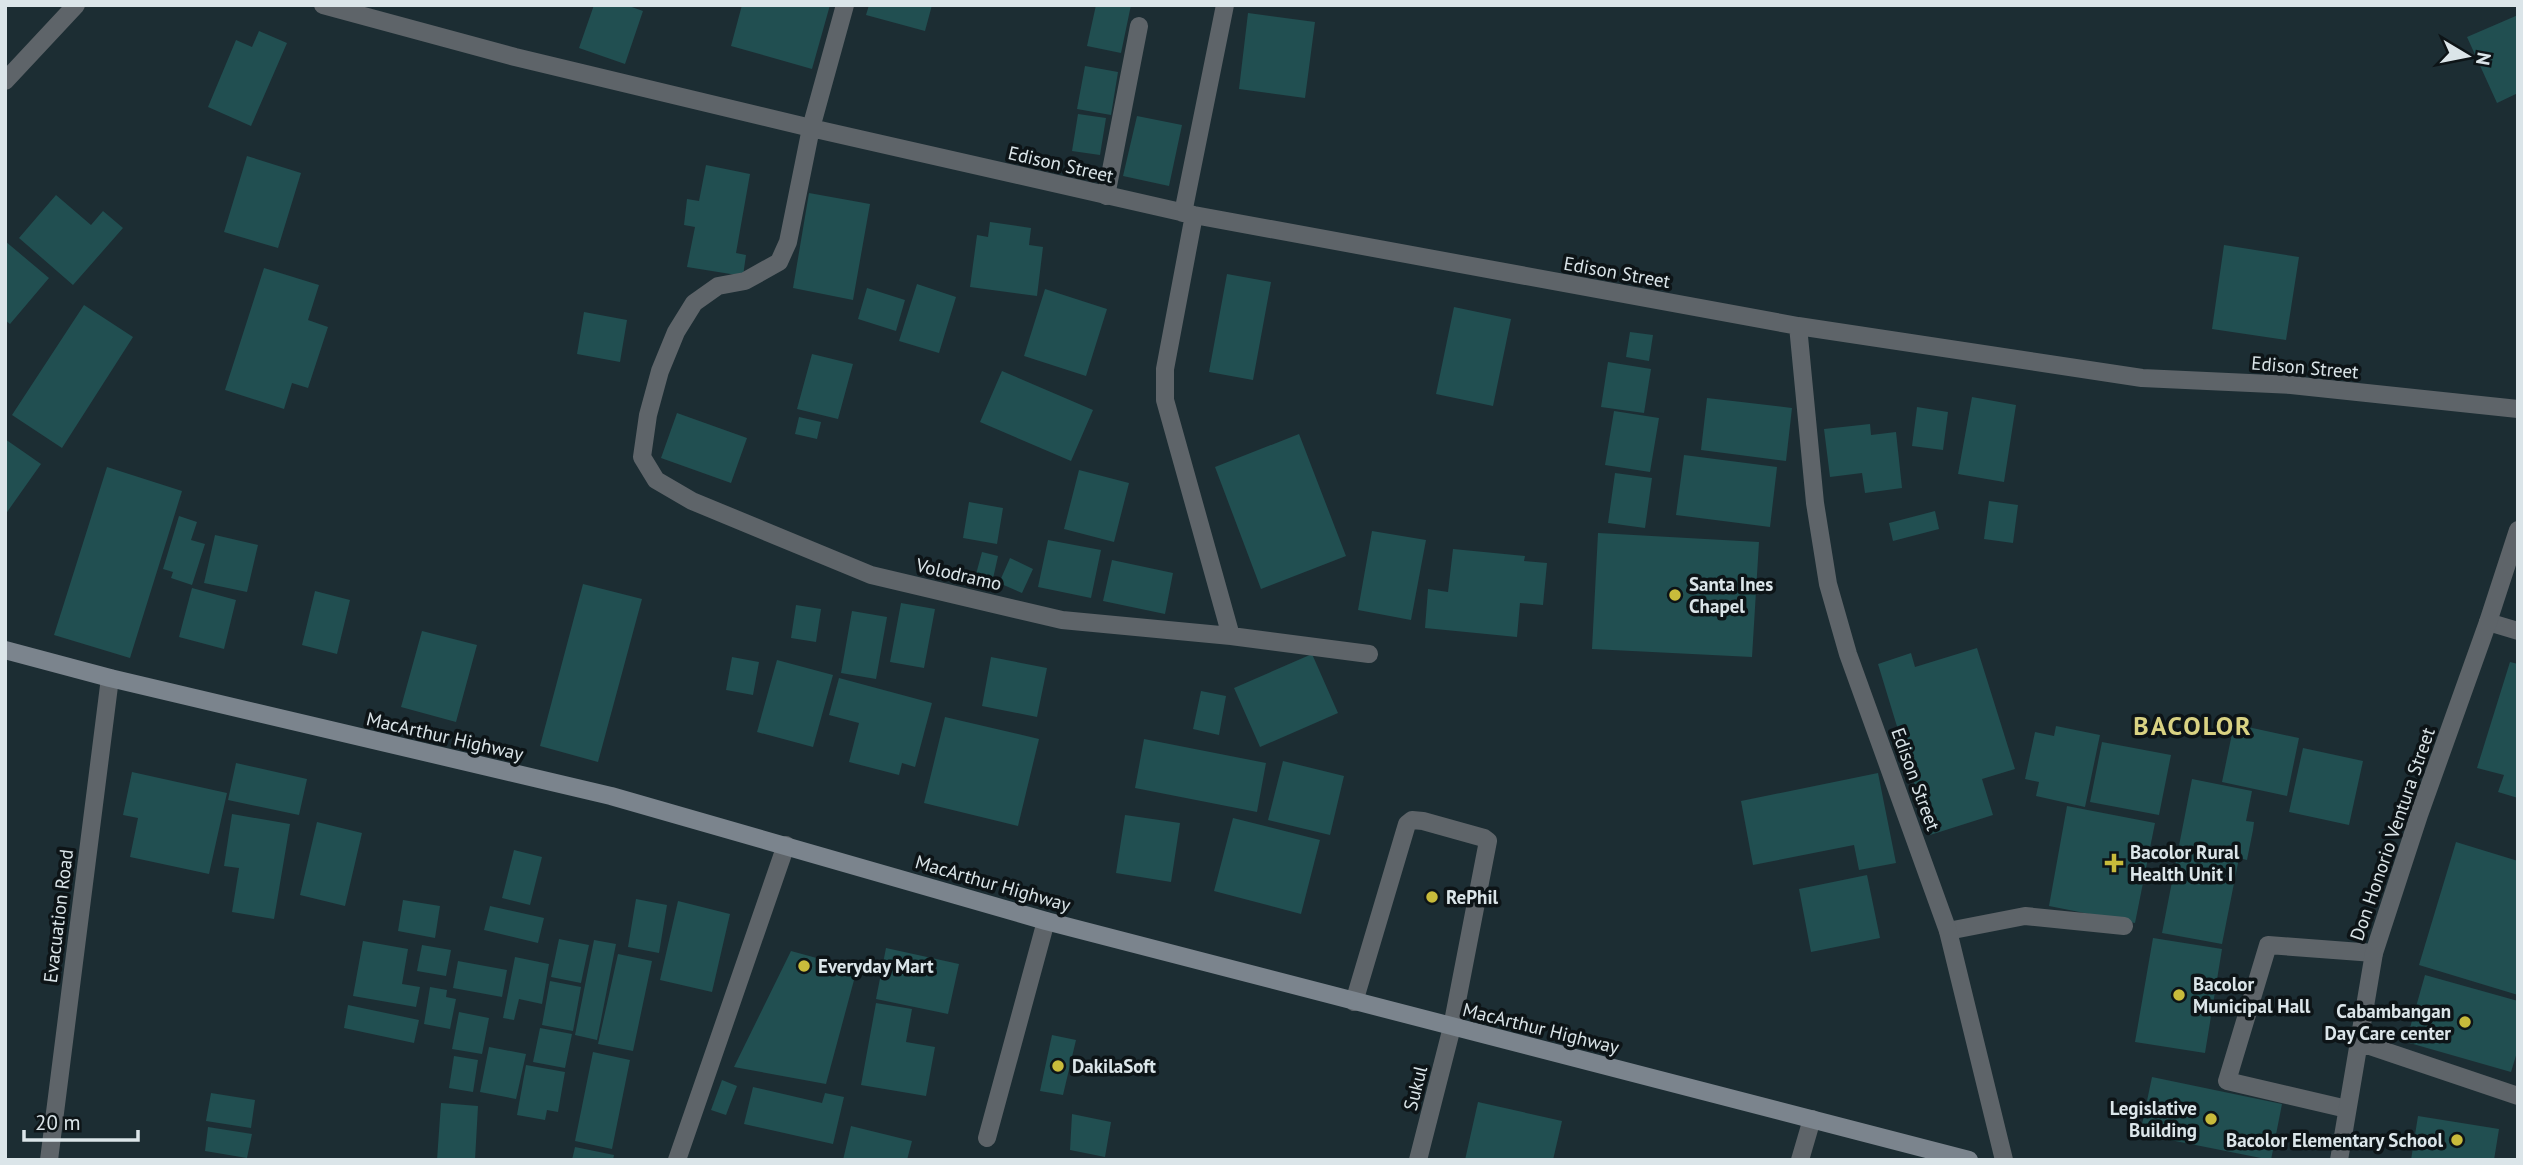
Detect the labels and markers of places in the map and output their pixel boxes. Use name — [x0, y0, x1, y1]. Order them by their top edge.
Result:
place label: Santa Ines Chapel — [1689, 572, 1773, 618]
marker: Santa Ines Chapel — [1667, 587, 1683, 603]
place label: Bacolor Rural Health Unit I — [2130, 840, 2240, 886]
marker: Bacolor Rural Health Unit I — [2104, 853, 2124, 873]
place label: RePhil — [1446, 885, 1499, 909]
marker: RePhil — [1424, 889, 1440, 905]
place label: Everyday Mart — [818, 954, 934, 978]
marker: Everyday Mart — [796, 958, 812, 974]
place label: Bacolor Municipal Hall — [2193, 972, 2311, 1018]
marker: Bacolor Municipal Hall — [2171, 987, 2187, 1003]
place label: Cabambangan Day Care center — [2325, 999, 2451, 1045]
marker: Cabambangan Day Care center — [2457, 1014, 2473, 1030]
place label: DakilaSoft — [1072, 1054, 1156, 1078]
marker: DakilaSoft — [1050, 1058, 1066, 1074]
place label: Legislative Building — [2110, 1096, 2197, 1142]
marker: Legislative Building — [2203, 1111, 2219, 1127]
place label: Bacolor Elementary School — [2226, 1128, 2443, 1152]
marker: Bacolor Elementary School — [2449, 1132, 2465, 1148]

